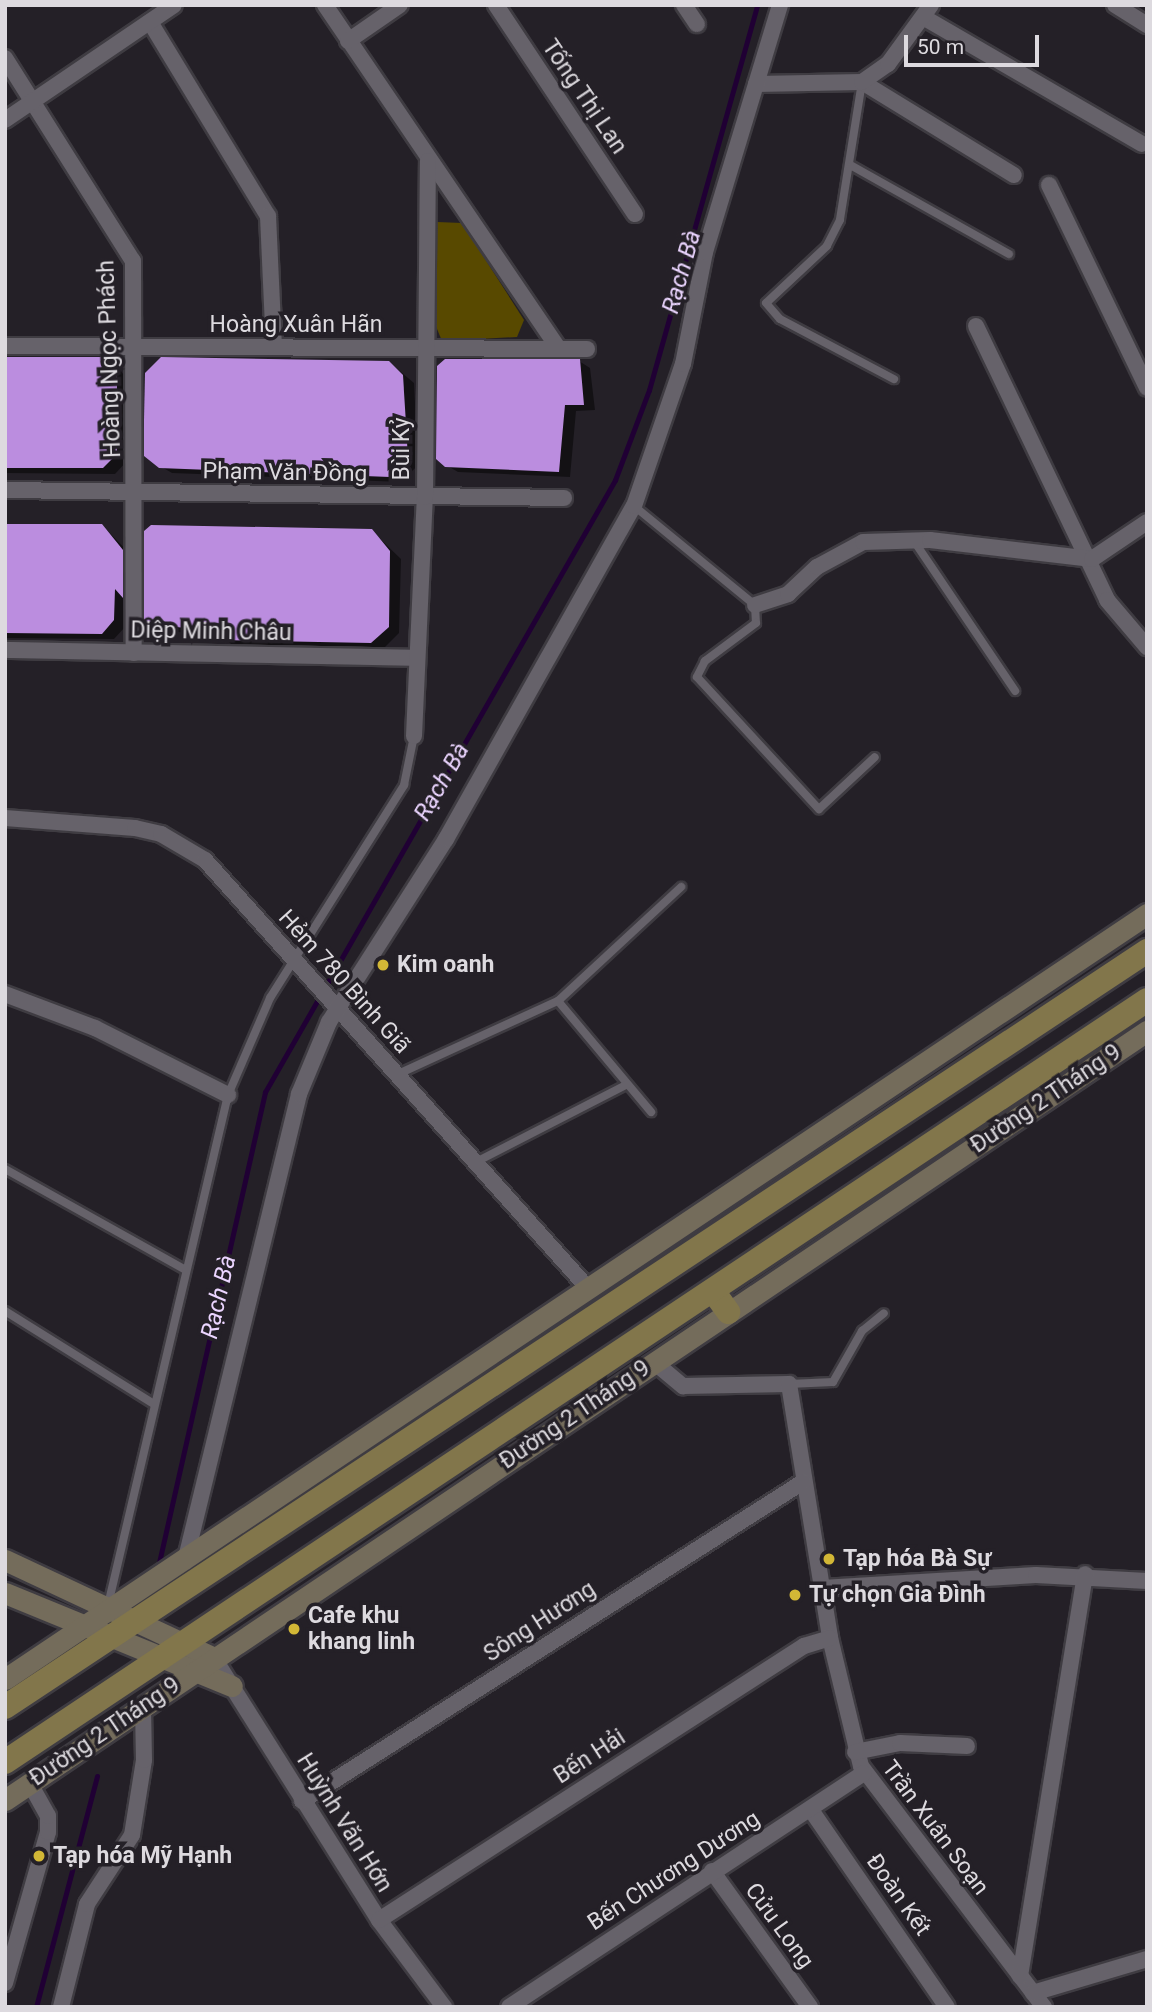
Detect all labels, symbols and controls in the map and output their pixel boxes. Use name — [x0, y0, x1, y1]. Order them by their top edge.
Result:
scale bar — [907, 21, 1042, 65]
street label: Tống Thị Lan — [536, 34, 632, 160]
text: 50 m — [917, 35, 964, 59]
water label: Rạch Bà — [656, 227, 708, 317]
street label: Hoàng Ngọc Phách — [93, 260, 127, 458]
street label: Hoàng Xuân Hãn — [210, 311, 382, 339]
street label: Bùi Kỷ — [388, 417, 416, 481]
street label: Phạm Văn Đồng — [202, 458, 368, 488]
street label: Diệp Minh Châu — [130, 617, 292, 647]
water label: Rạch Bà — [408, 738, 476, 826]
street label: Hẻm 780 Bình Giã — [272, 904, 416, 1060]
place label: Kim oanh — [397, 951, 494, 979]
marker: Kim oanh — [375, 957, 391, 973]
street label: Đường 2 Tháng 9 — [965, 1038, 1127, 1160]
water label: Rạch Bà — [195, 1252, 243, 1342]
street label: Đường 2 Tháng 9 — [494, 1354, 656, 1476]
place label: Tạp hóa Bà Sự — [843, 1545, 991, 1573]
marker: Tạp hóa Bà Sự — [821, 1551, 837, 1567]
street label: Sông Hương — [479, 1576, 601, 1668]
place label: Tự chọn Gia Đình — [809, 1581, 986, 1609]
marker: Tự chọn Gia Đình — [787, 1587, 803, 1603]
place label: Cafe khu khang linh — [308, 1602, 415, 1656]
marker: Cafe khu khang linh — [286, 1621, 302, 1637]
street label: Đường 2 Tháng 9 — [24, 1671, 186, 1793]
street label: Bến Hải — [549, 1724, 631, 1790]
street label: Huỳnh Văn Hớn — [290, 1749, 398, 1897]
street label: Trần Xuân Soạn — [876, 1755, 994, 1901]
street label: Bến Chương Dương — [583, 1805, 765, 1937]
place label: Tạp hóa Mỹ Hạnh — [53, 1842, 232, 1870]
marker: Tạp hóa Mỹ Hạnh — [31, 1848, 47, 1864]
street label: Đoàn Kết — [860, 1849, 936, 1941]
street label: Cửu Long — [739, 1878, 819, 1974]

